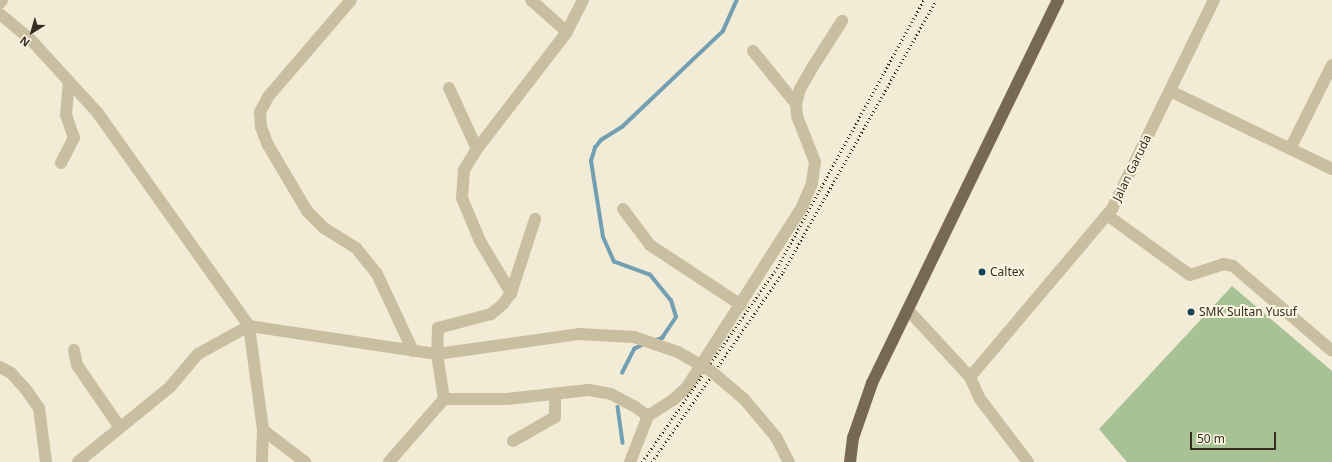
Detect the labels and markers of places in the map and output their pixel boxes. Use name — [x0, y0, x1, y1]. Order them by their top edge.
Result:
place label: Caltex — [990, 265, 1025, 279]
marker: Caltex — [977, 267, 987, 277]
place label: SMK Sultan Yusuf — [1199, 305, 1297, 319]
marker: SMK Sultan Yusuf — [1186, 307, 1196, 317]

